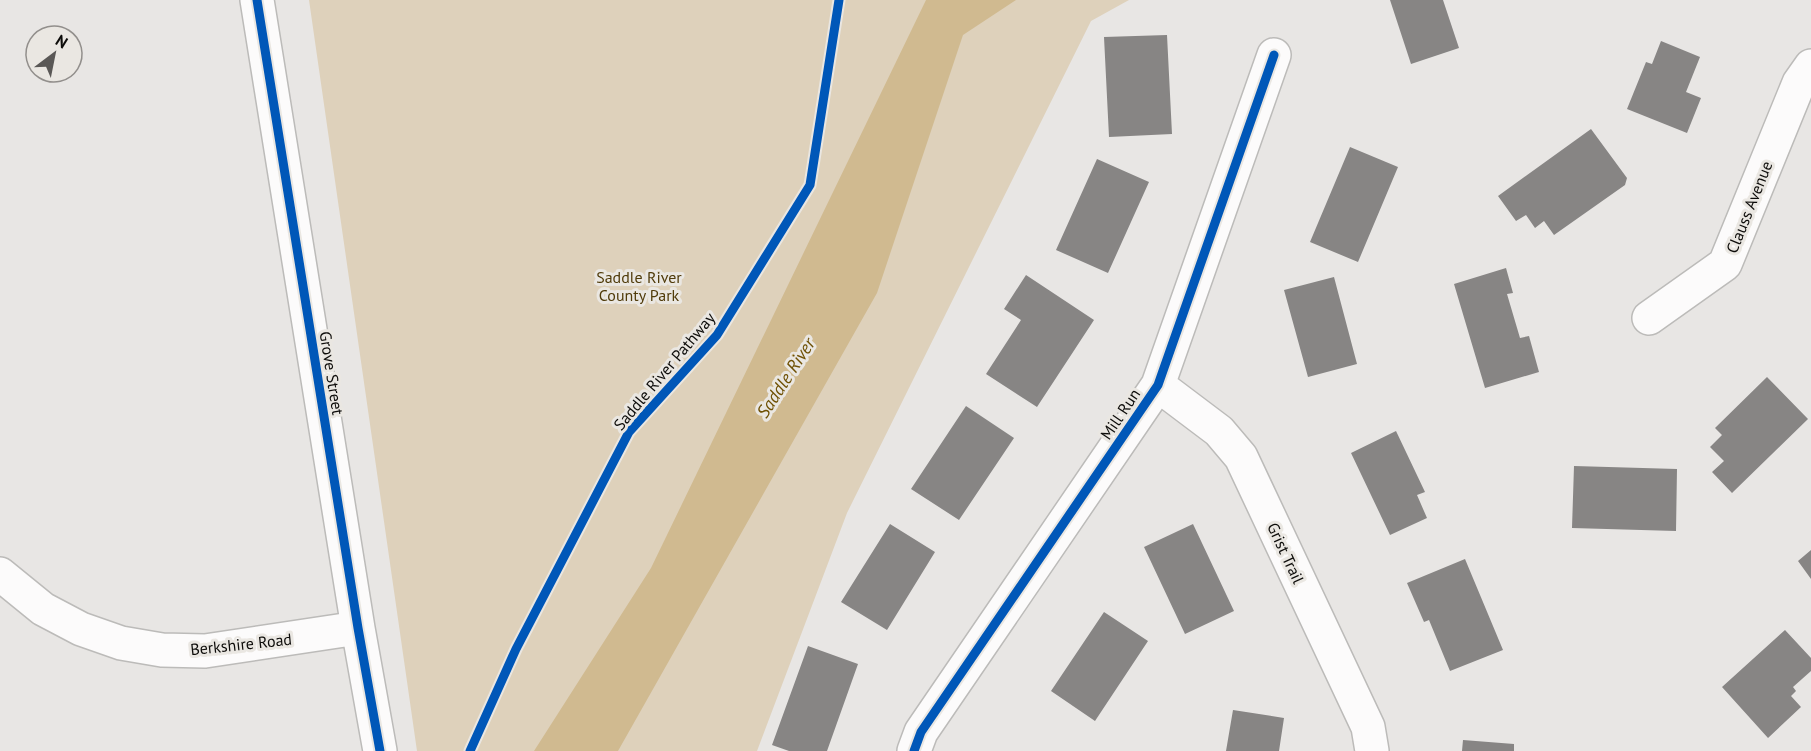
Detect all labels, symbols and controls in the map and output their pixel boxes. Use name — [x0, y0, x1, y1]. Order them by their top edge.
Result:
north arrow — [24, 24, 84, 84]
text: N — [52, 30, 72, 53]
street label: Clauss Avenue — [1721, 158, 1777, 256]
park label: Saddle River County Park — [596, 267, 682, 305]
street label: Saddle River Pathway — [609, 308, 719, 434]
street label: Grove Street — [316, 330, 349, 417]
water label: Saddle River — [751, 332, 821, 422]
street label: Mill Run — [1096, 385, 1144, 443]
street label: Grist Trail — [1263, 519, 1309, 587]
street label: Berkshire Road — [189, 629, 293, 659]

